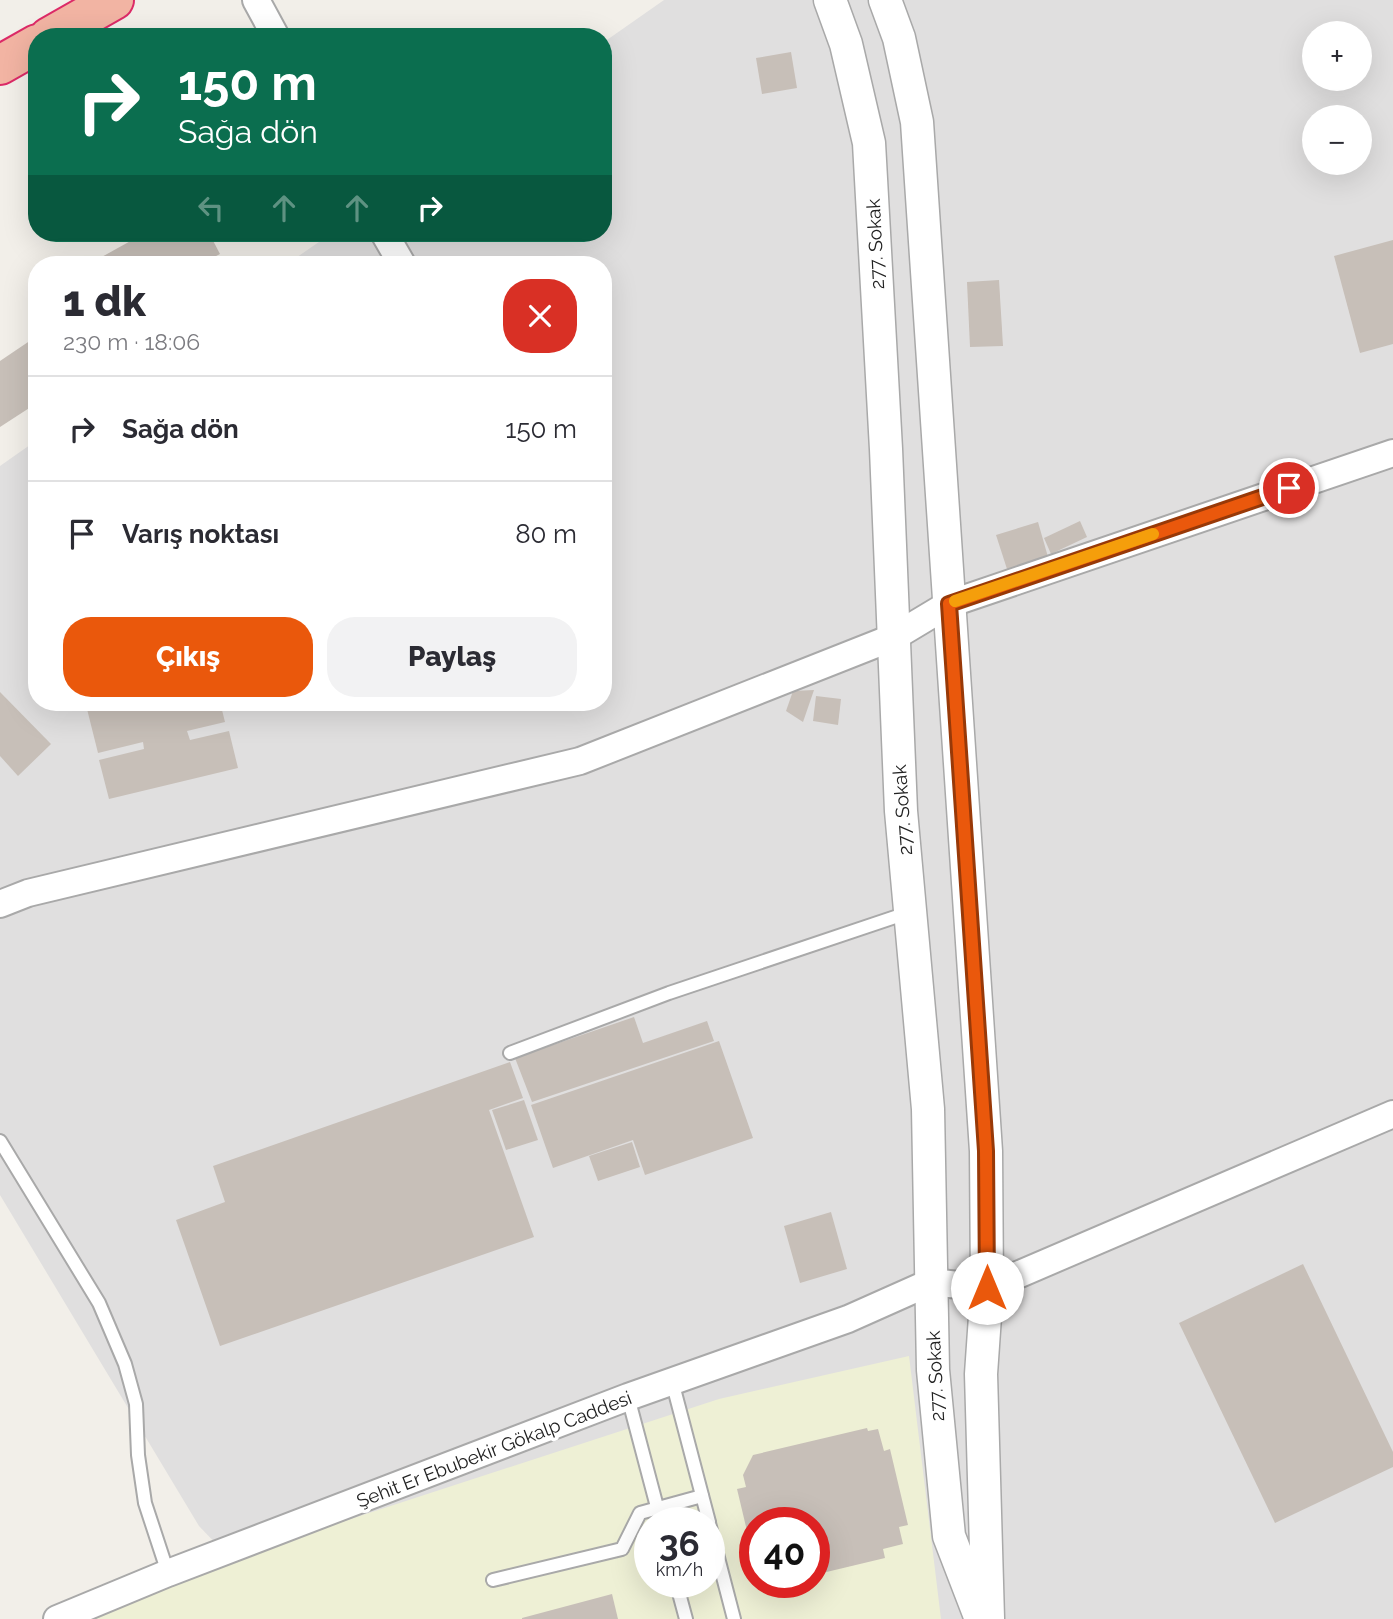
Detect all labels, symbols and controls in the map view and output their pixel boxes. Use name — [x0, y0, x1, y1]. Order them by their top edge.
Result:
map controls — [1302, 21, 1372, 175]
button: + — [1302, 21, 1372, 91]
text: 150 m — [178, 54, 317, 111]
icon: right — [63, 56, 154, 147]
button: − — [1302, 105, 1372, 175]
text: Sağa dön — [178, 113, 318, 150]
icon: left — [192, 189, 230, 227]
icon: ahead — [265, 189, 303, 227]
icon: ahead — [338, 189, 376, 227]
icon: right — [411, 189, 449, 227]
street label: 277. Sokak — [862, 198, 888, 290]
text: 1 dk — [63, 277, 146, 326]
button: close — [503, 279, 577, 353]
text: 230 m · 18:06 — [63, 328, 200, 355]
icon: right — [63, 410, 101, 448]
text: Sağa dön — [122, 414, 239, 444]
text: 150 m — [505, 414, 577, 444]
pin — [1259, 458, 1319, 518]
icon: arrive — [1270, 469, 1308, 507]
icon: arrive — [63, 515, 101, 553]
text: Varış noktası — [122, 519, 279, 549]
text: 80 m — [515, 519, 577, 549]
button: Çıkış — [63, 617, 313, 697]
button: Paylaş — [327, 617, 577, 697]
street label: 277. Sokak — [888, 764, 916, 856]
position arrow — [950, 1251, 1024, 1325]
street label: 277. Sokak — [922, 1330, 948, 1422]
street label: Şehit Er Ebubekir Gökalp Caddesi — [353, 1386, 635, 1512]
speed limit sign: 40 — [739, 1507, 830, 1598]
text: 36 — [659, 1523, 700, 1564]
text: km/h — [656, 1559, 703, 1580]

